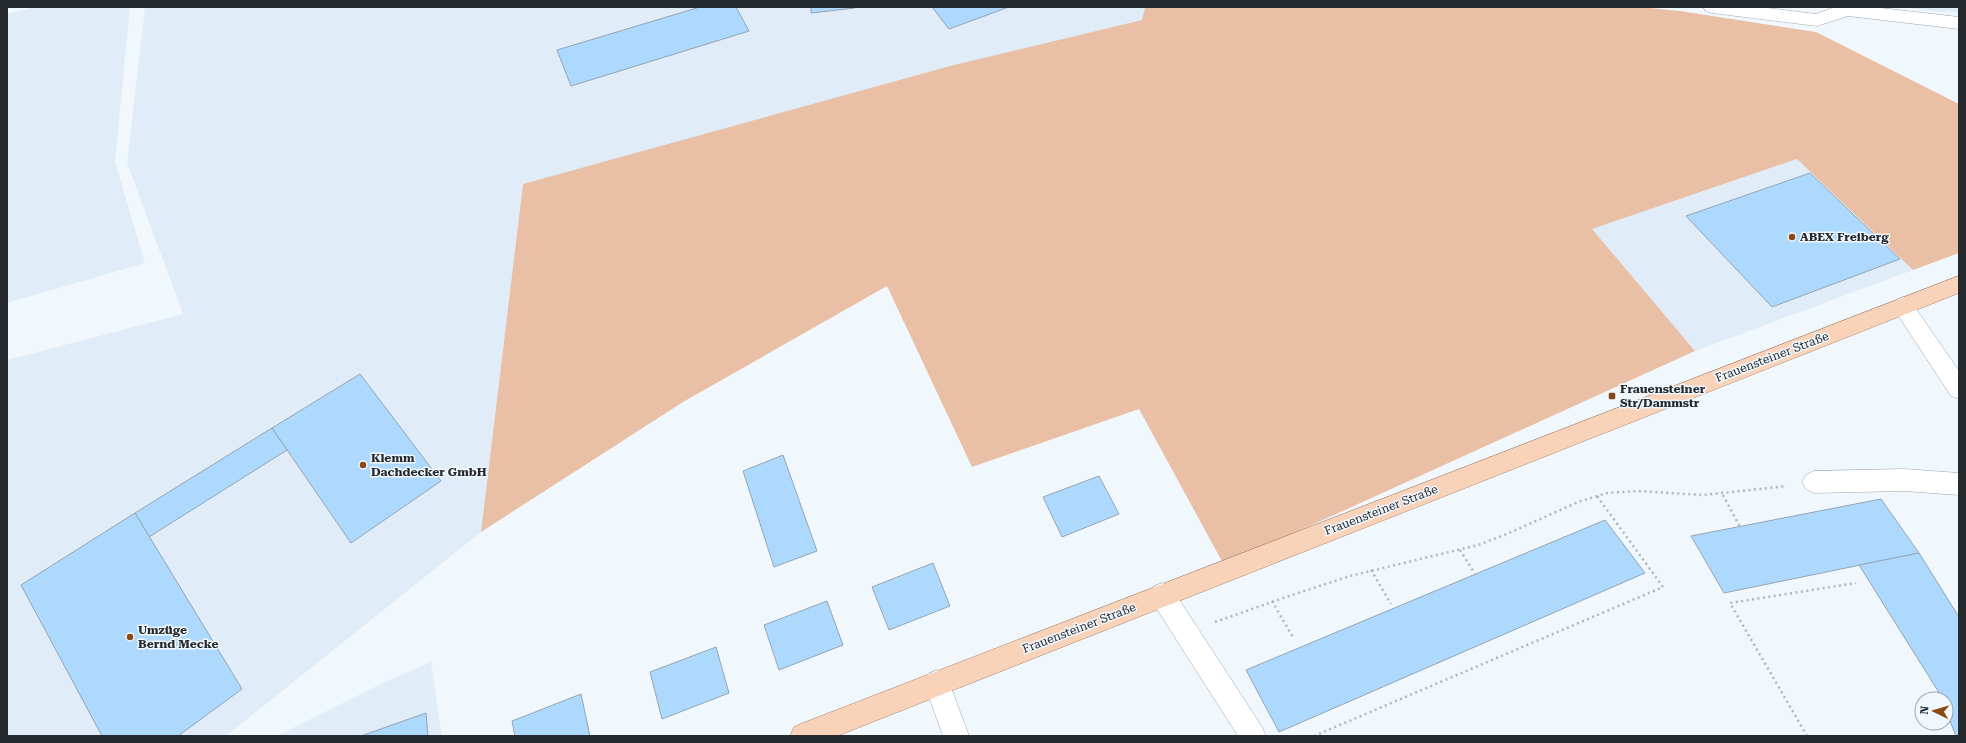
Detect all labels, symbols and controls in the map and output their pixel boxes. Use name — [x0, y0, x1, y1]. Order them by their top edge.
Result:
place label: ABEX Freiberg — [1800, 230, 1889, 244]
marker: ABEX Freiberg — [1787, 232, 1797, 242]
street label: Frauensteiner Straße — [1713, 329, 1831, 385]
place label: Frauensteiner Str/Dammstr — [1620, 382, 1706, 410]
marker: Frauensteiner Str/Dammstr — [1607, 391, 1617, 401]
place label: Klemm Dachdecker GmbH — [371, 451, 487, 479]
marker: Klemm Dachdecker GmbH — [358, 460, 368, 470]
street label: Frauensteiner Straße — [1322, 482, 1440, 538]
street label: Frauensteiner Straße — [1020, 600, 1138, 656]
place label: Umzüge Bernd Mecke — [138, 623, 219, 651]
marker: Umzüge Bernd Mecke — [125, 632, 135, 642]
north arrow — [1914, 691, 1954, 731]
text: N — [1918, 705, 1931, 715]

